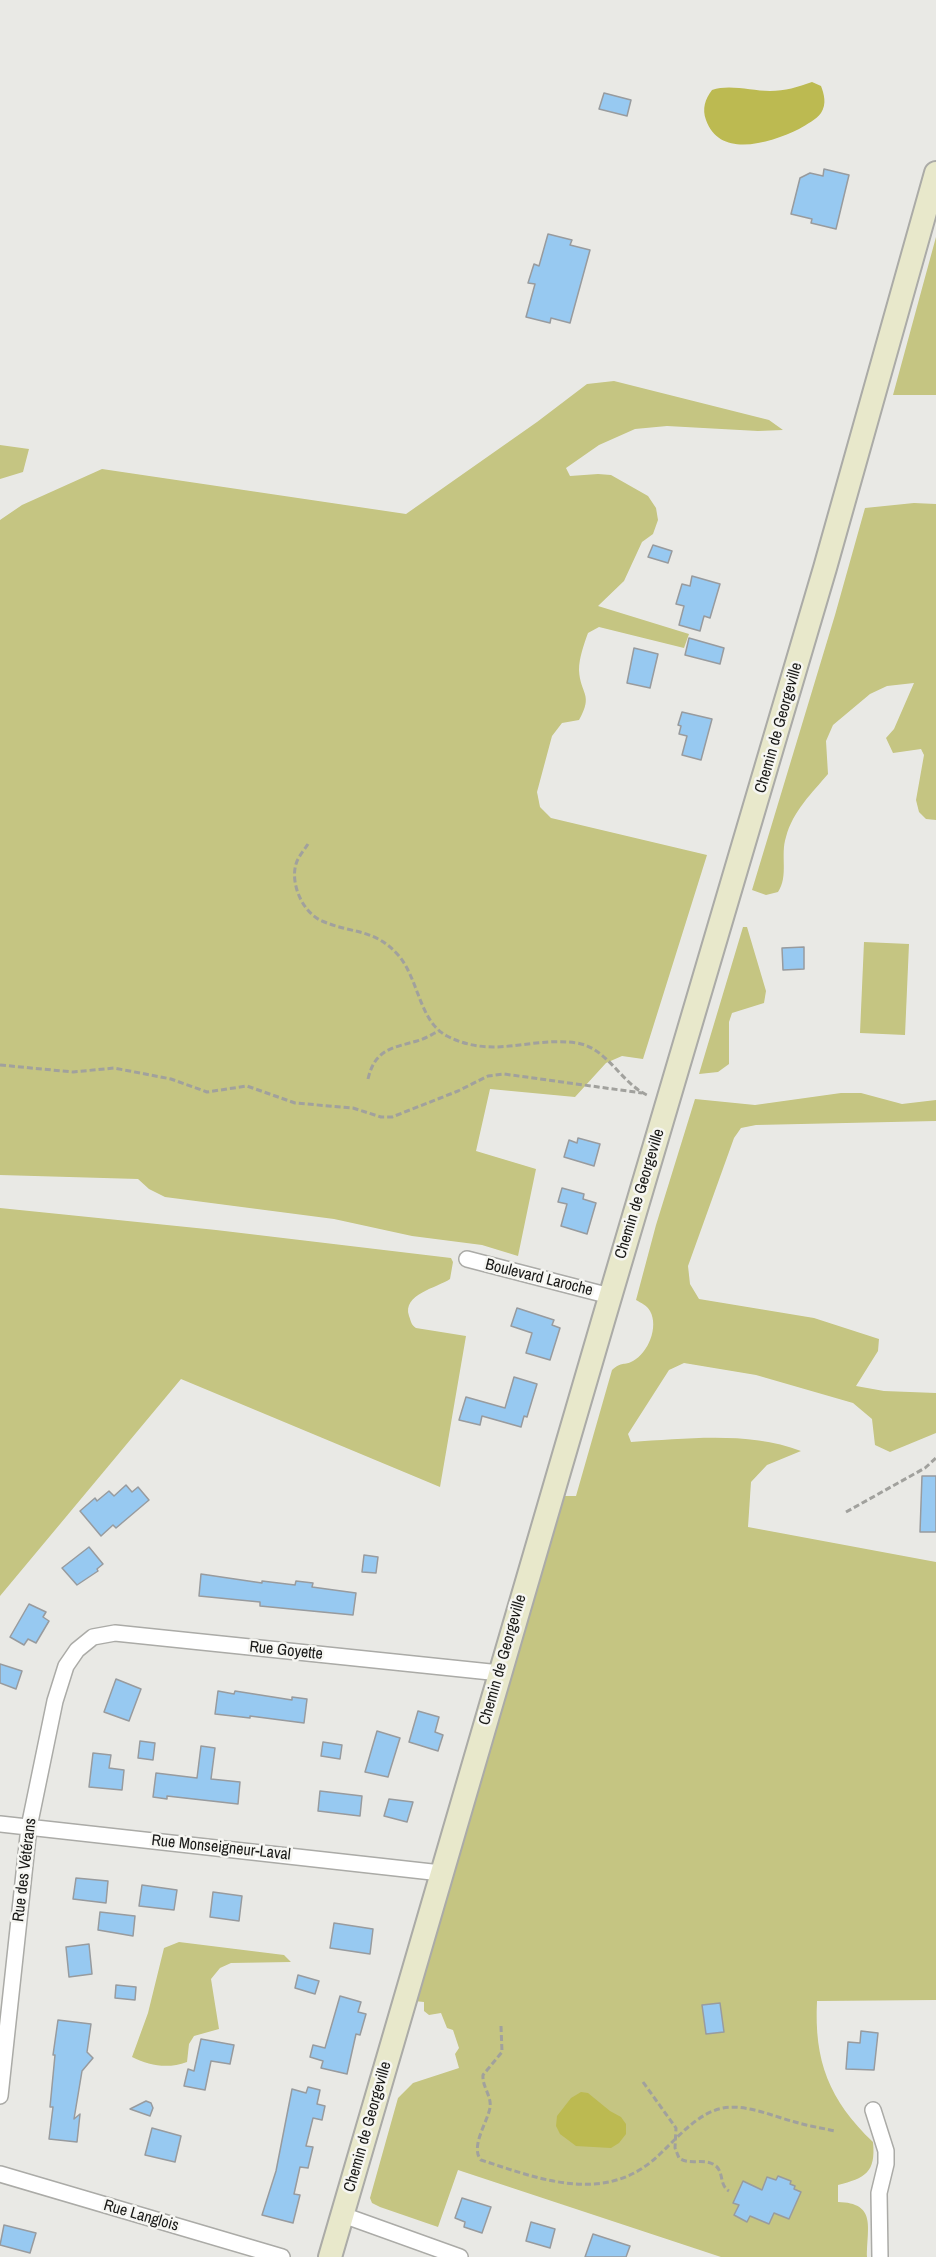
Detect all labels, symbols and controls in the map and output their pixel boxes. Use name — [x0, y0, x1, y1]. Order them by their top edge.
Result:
street label: Chemin de Georgeville — [751, 661, 807, 795]
street label: Chemin de Georgeville — [611, 1127, 669, 1261]
street label: Boulevard Laroche — [483, 1255, 595, 1301]
street label: Chemin de Georgeville — [475, 1593, 531, 1727]
street label: Rue Goyette — [248, 1638, 324, 1664]
street label: Rue des Vétérans — [9, 1817, 41, 1923]
street label: Rue Monseigneur-Laval — [150, 1831, 292, 1865]
street label: Chemin de Georgeville — [340, 2060, 396, 2194]
street label: Rue Langlois — [101, 2196, 181, 2236]

